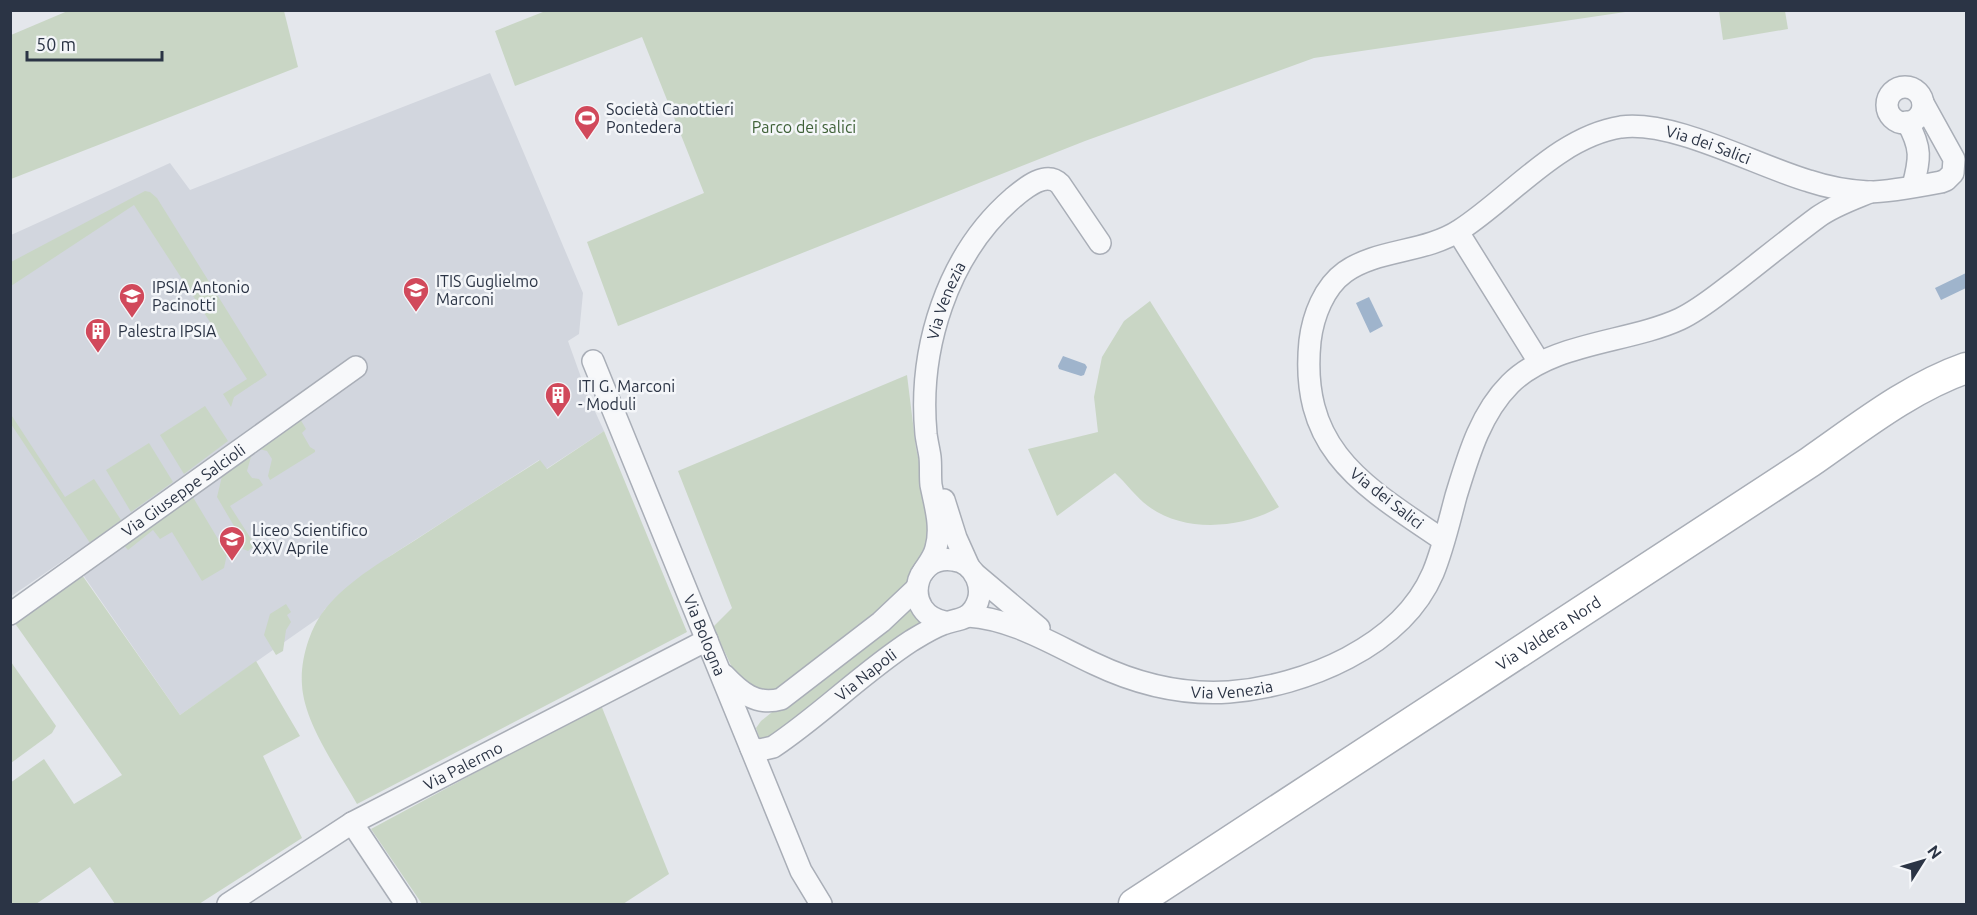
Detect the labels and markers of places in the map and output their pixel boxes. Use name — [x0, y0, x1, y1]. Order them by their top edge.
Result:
place label: Società Canottieri Pontedera — [606, 100, 734, 136]
sports icon: Società Canottieri Pontedera — [572, 103, 602, 141]
place label: ITIS Guglielmo Marconi — [436, 272, 538, 308]
school or university icon: ITIS Guglielmo Marconi — [401, 275, 431, 313]
place label: IPSIA Antonio Pacinotti — [152, 278, 250, 314]
school or university icon: IPSIA Antonio Pacinotti — [117, 281, 147, 319]
building icon: Palestra IPSIA — [83, 316, 113, 354]
place label: Palestra IPSIA — [118, 322, 217, 340]
place label: ITI G. Marconi - Moduli — [578, 377, 675, 413]
building icon: ITI G. Marconi - Moduli — [543, 380, 573, 418]
place label: Liceo Scientifico XXV Aprile — [252, 521, 368, 557]
school or university icon: Liceo Scientifico XXV Aprile — [217, 524, 247, 562]

